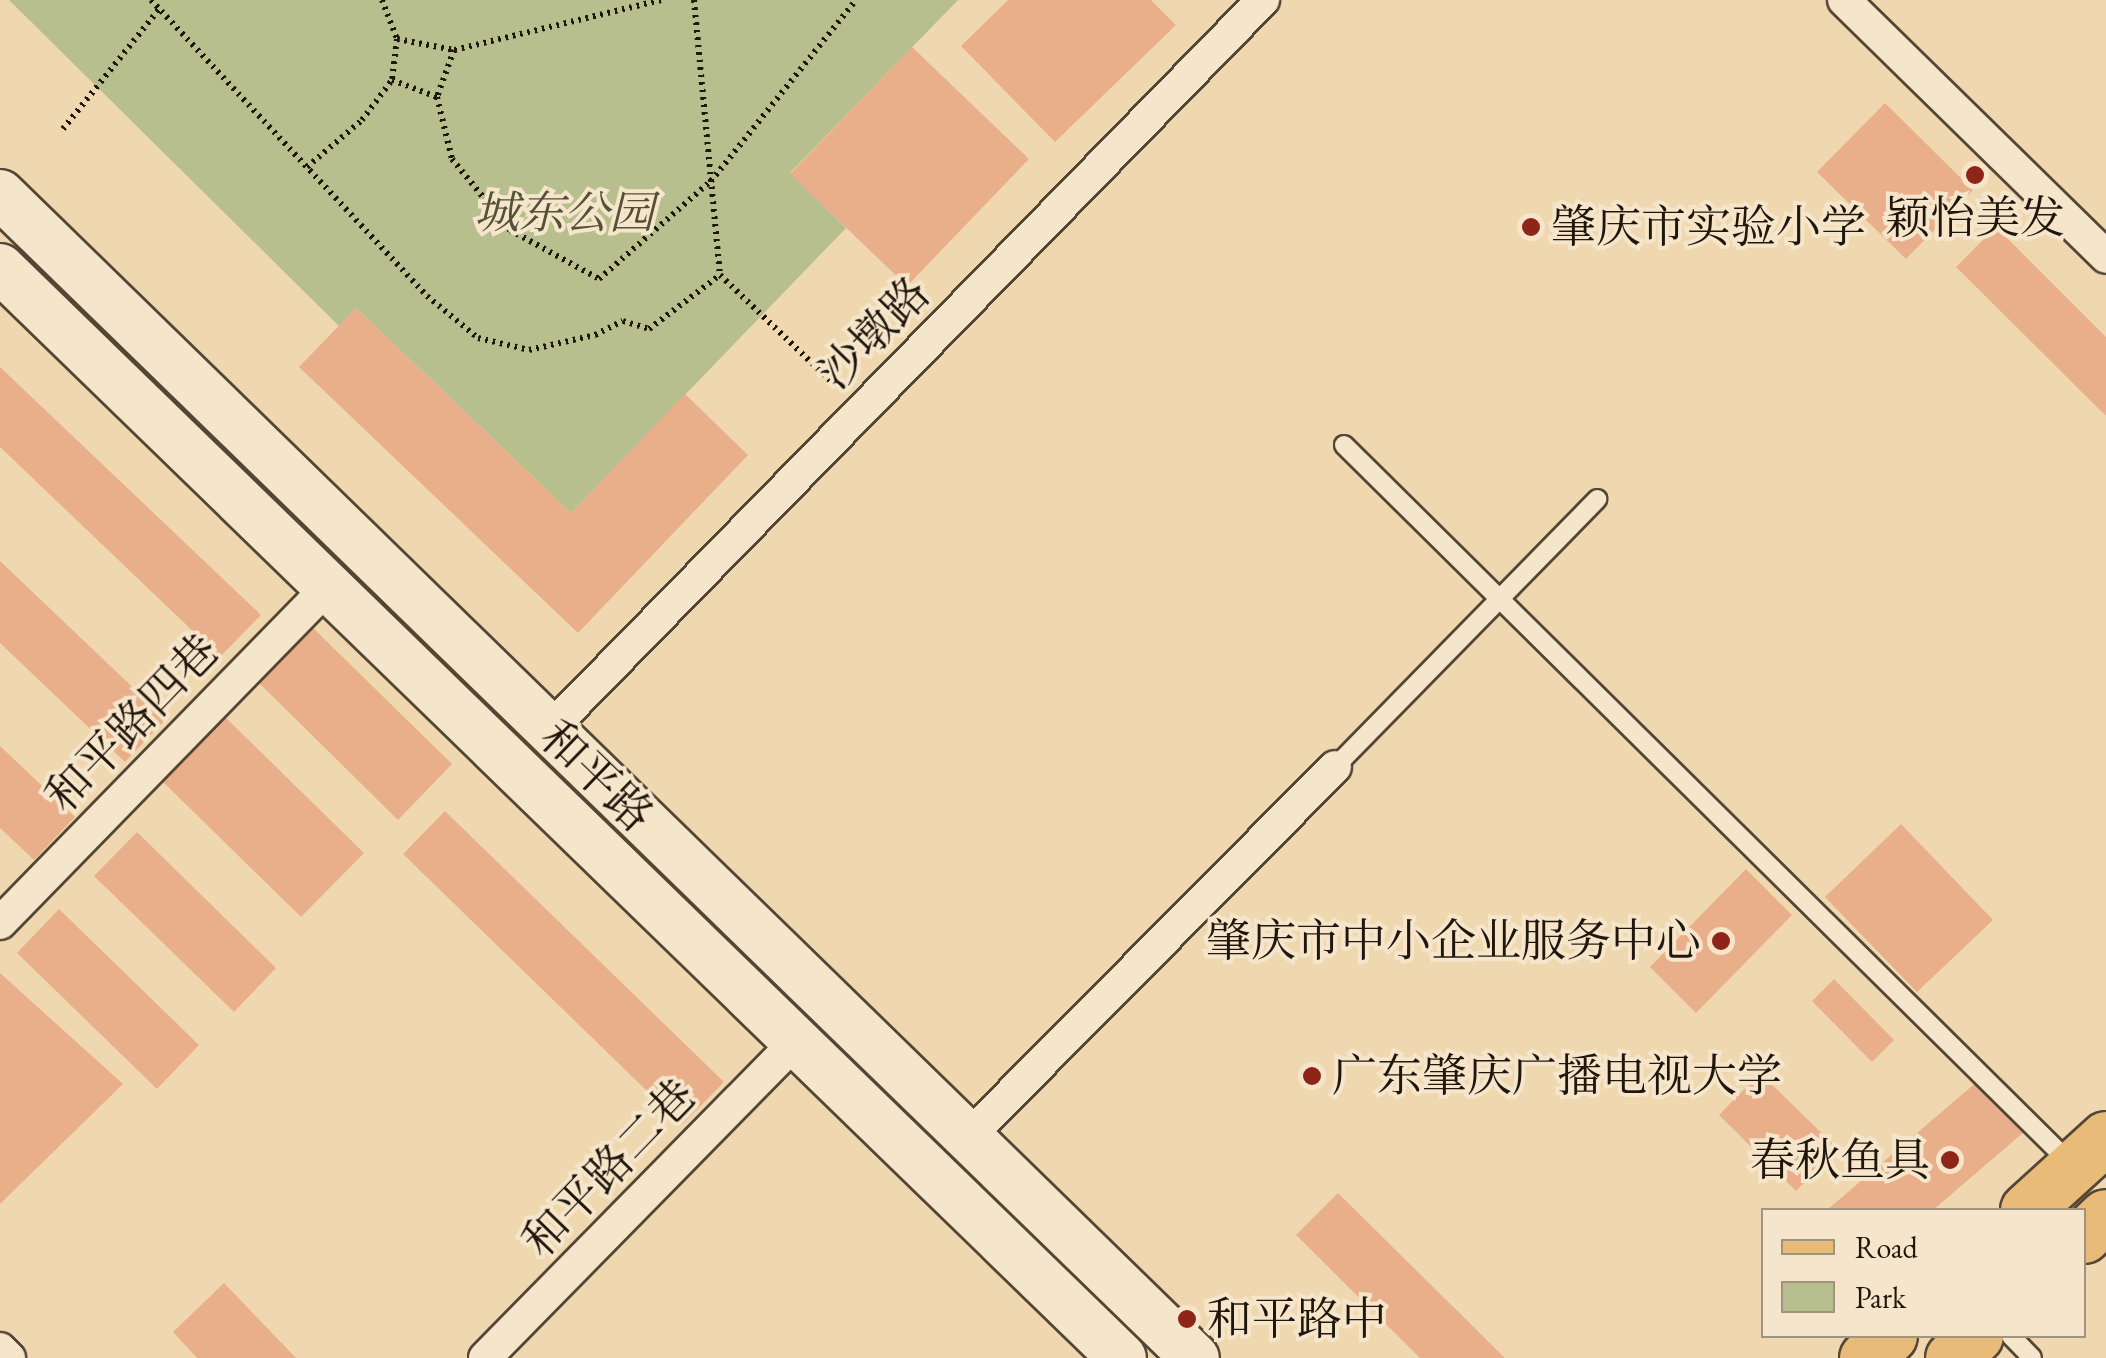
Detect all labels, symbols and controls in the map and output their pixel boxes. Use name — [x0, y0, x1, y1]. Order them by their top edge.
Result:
marker: 颖怡美发 — [1964, 164, 1986, 186]
park label: 城东公园 — [474, 186, 654, 240]
place label: 颖怡美发 — [1885, 191, 2065, 245]
place label: 肇庆市实验小学 — [1551, 200, 1866, 254]
marker: 肇庆市实验小学 — [1520, 216, 1542, 238]
street label: 沙墩路 — [808, 266, 940, 400]
street label: 和平路四巷 — [34, 623, 230, 823]
street label: 和平路 — [530, 710, 664, 842]
place label: 肇庆市中小企业服务中心 — [1206, 914, 1701, 968]
marker: 肇庆市中小企业服务中心 — [1710, 930, 1732, 952]
place label: 广东肇庆广播电视大学 — [1332, 1049, 1782, 1103]
marker: 广东肇庆广播电视大学 — [1301, 1065, 1323, 1087]
street label: 和平路二巷 — [511, 1068, 707, 1268]
place label: 春秋鱼具 — [1750, 1133, 1930, 1187]
marker: 春秋鱼具 — [1939, 1149, 1961, 1171]
legend — [1761, 1208, 2086, 1338]
text: Road — [1855, 1228, 1918, 1267]
text: Park — [1855, 1278, 1906, 1317]
place label: 和平路中 — [1207, 1292, 1387, 1346]
marker: 和平路中 — [1176, 1308, 1198, 1330]

